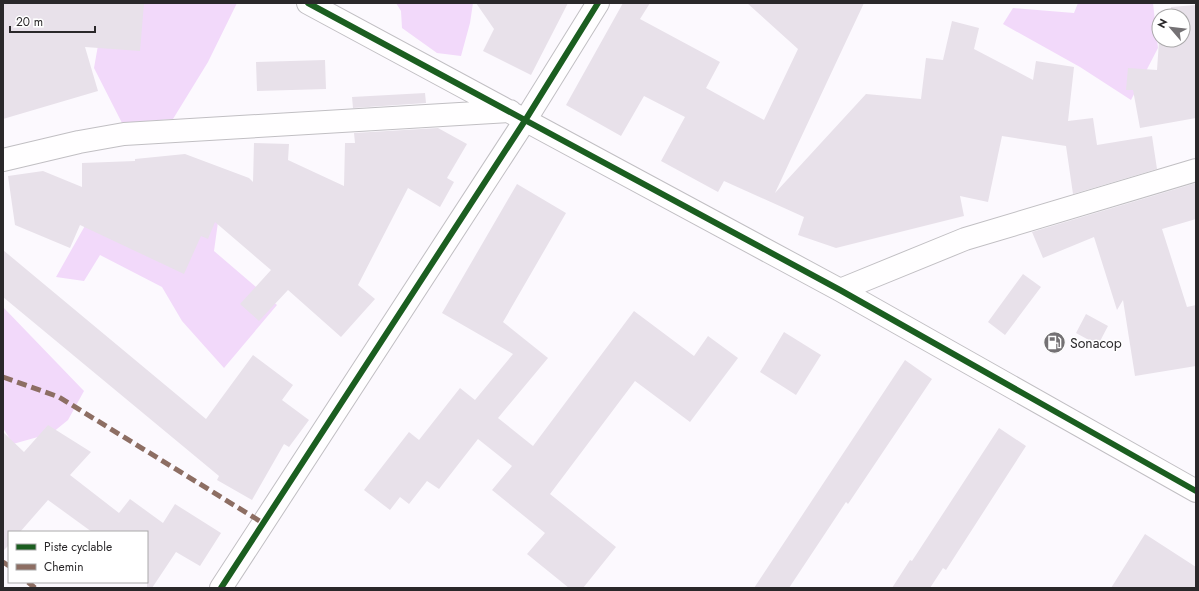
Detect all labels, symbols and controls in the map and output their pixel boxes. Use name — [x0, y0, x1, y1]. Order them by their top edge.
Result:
scale bar — [10, 8, 95, 34]
north arrow — [1151, 8, 1191, 48]
text: 20 m — [16, 13, 43, 31]
text: N — [1153, 16, 1171, 31]
fuel station icon: Sonacop — [1041, 330, 1067, 356]
place label: Sonacop — [1070, 333, 1122, 353]
legend — [8, 531, 148, 583]
text: Piste cyclable — [44, 538, 112, 556]
text: Chemin — [44, 558, 83, 576]

